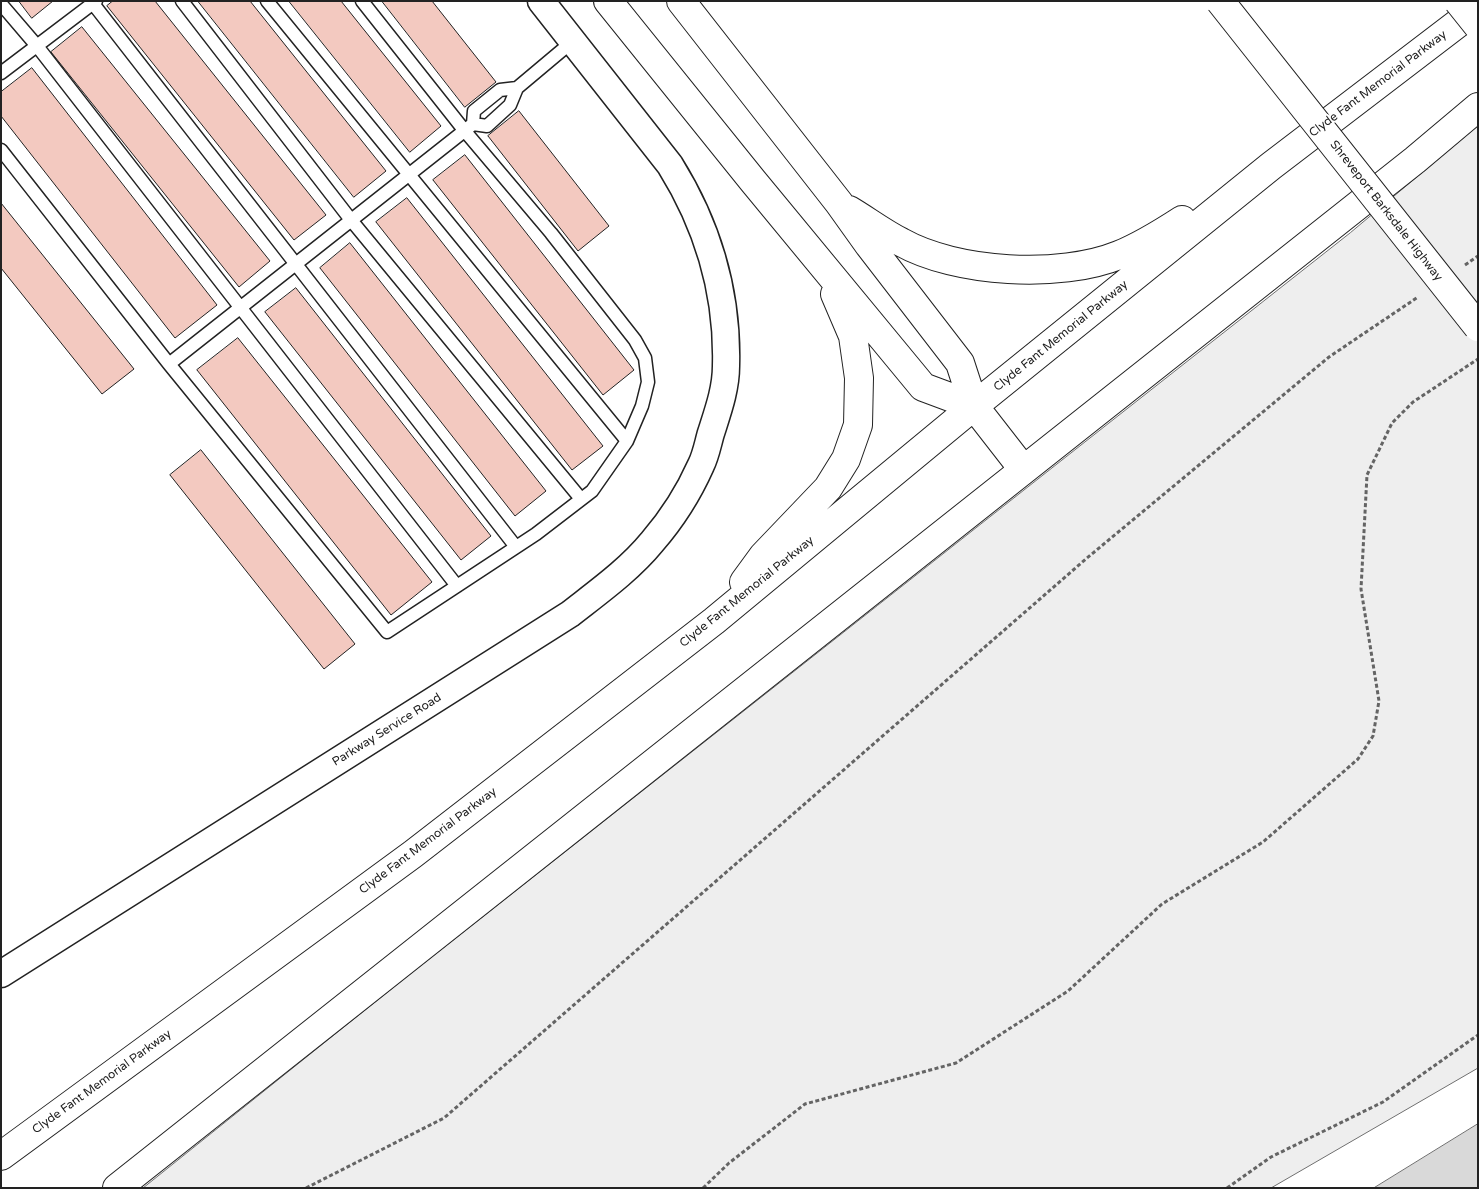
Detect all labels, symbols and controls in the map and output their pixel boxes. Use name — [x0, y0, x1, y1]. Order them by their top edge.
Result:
street label: Clyde Fant Memorial Parkway — [1306, 28, 1450, 140]
street label: Shreveport Barksdale Highway — [1327, 138, 1445, 284]
street label: Clyde Fant Memorial Parkway — [991, 277, 1131, 395]
street label: Clyde Fant Memorial Parkway — [677, 533, 817, 651]
street label: Parkway Service Road — [330, 691, 444, 769]
street label: Clyde Fant Memorial Parkway — [356, 785, 500, 897]
street label: Clyde Fant Memorial Parkway — [30, 1027, 174, 1137]

